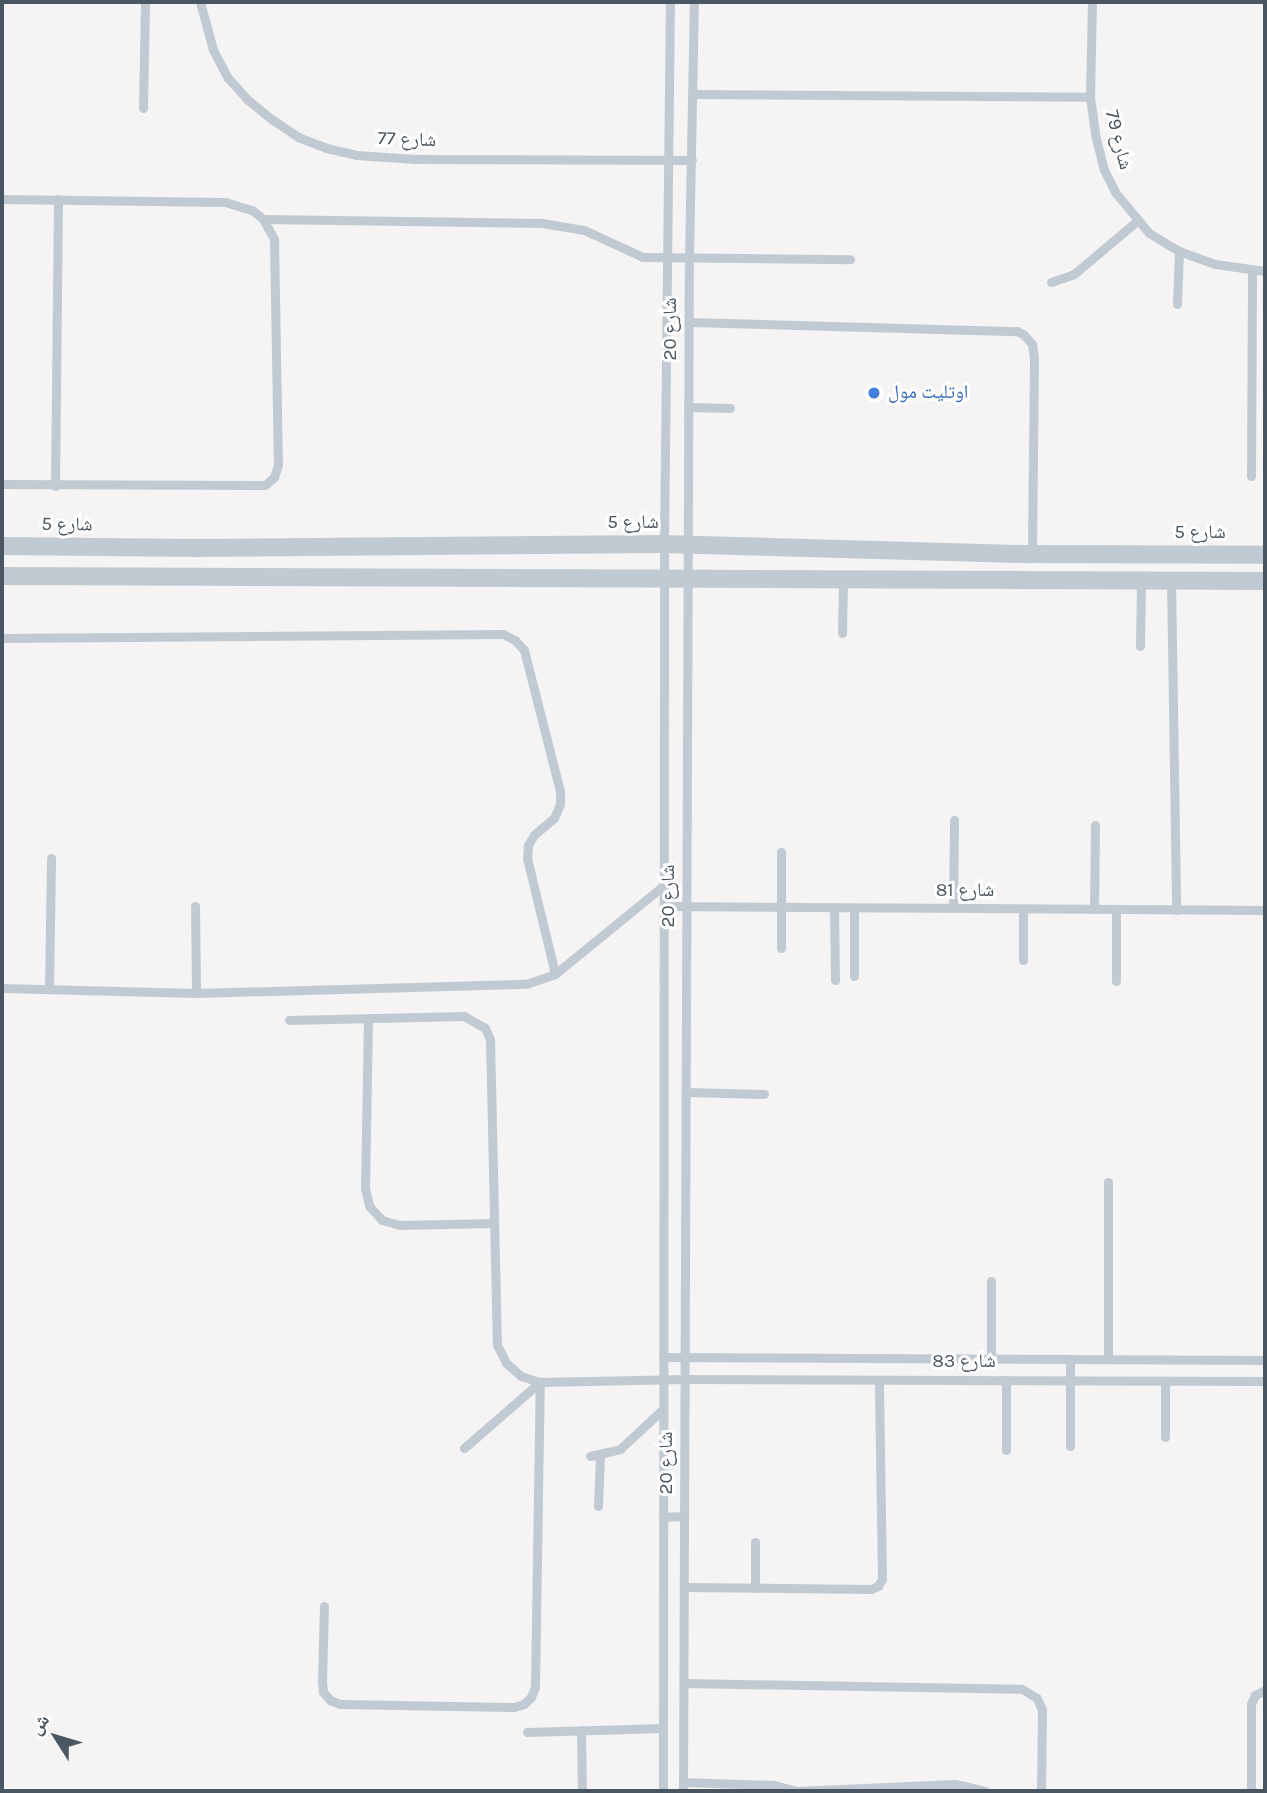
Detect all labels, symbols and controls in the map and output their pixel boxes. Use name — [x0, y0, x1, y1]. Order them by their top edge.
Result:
street label: شارع 79 — [1100, 108, 1136, 172]
street label: شارع 77 — [377, 128, 437, 152]
street label: شارع 20 — [660, 298, 682, 360]
place label: اوتليت مول — [888, 382, 968, 404]
marker: اوتليت مول — [866, 385, 882, 401]
street label: شارع 5 — [607, 512, 659, 534]
street label: شارع 5 — [41, 513, 93, 537]
street label: شارع 5 — [1174, 522, 1226, 544]
street label: شارع 20 — [658, 865, 680, 927]
street label: شارع 81 — [936, 880, 994, 902]
street label: شارع 83 — [932, 1351, 996, 1373]
street label: شارع 20 — [656, 1432, 678, 1494]
north arrow — [21, 1702, 91, 1772]
text: ش — [24, 1710, 54, 1739]

